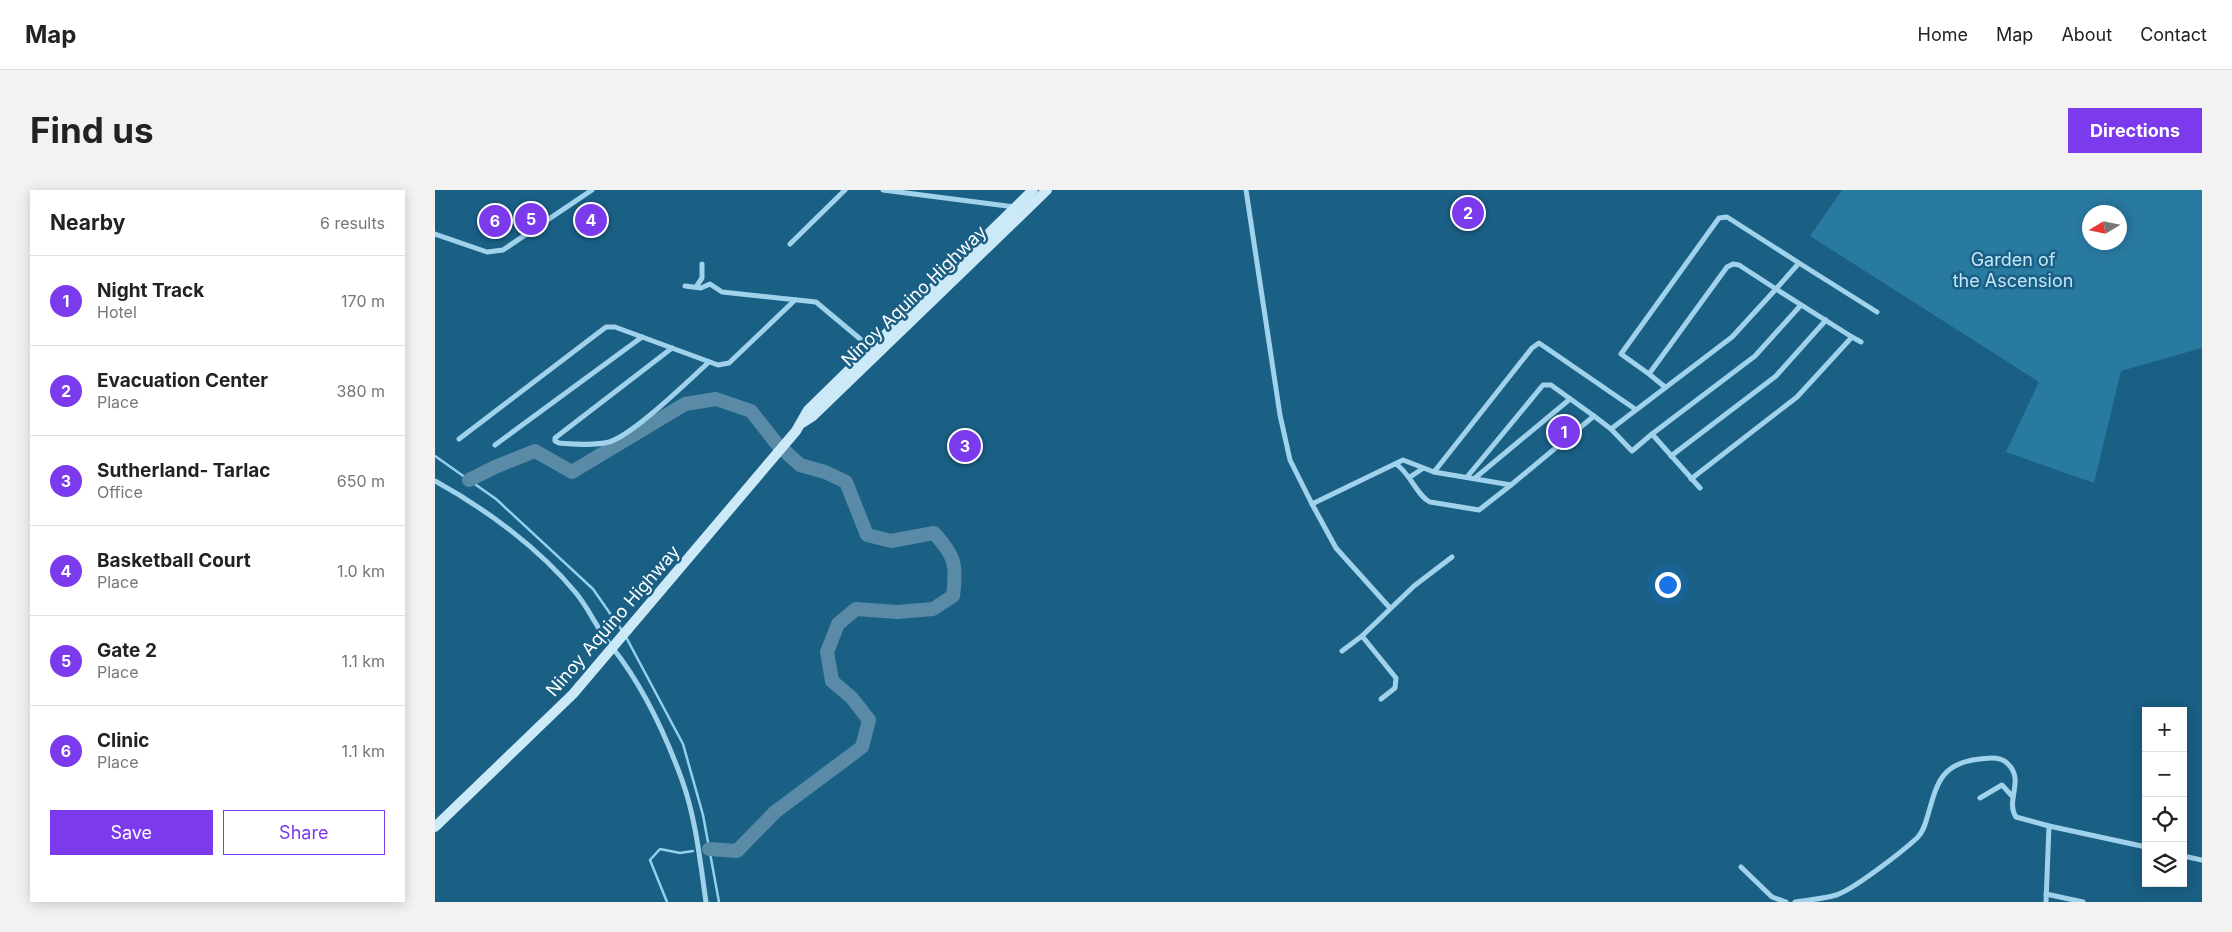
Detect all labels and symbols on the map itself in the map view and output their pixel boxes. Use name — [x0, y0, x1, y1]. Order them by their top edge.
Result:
pin: 2 — [1452, 194, 1484, 232]
pin: 5 — [515, 200, 547, 238]
pin: 4 — [575, 201, 607, 239]
pin: 6 — [479, 202, 511, 240]
north arrow — [2082, 205, 2127, 250]
street label: Ninoy Aquino Highway — [837, 221, 990, 370]
park label: Garden of the Ascension — [1953, 249, 2073, 291]
pin: 1 — [1548, 413, 1580, 451]
pin: 3 — [949, 427, 981, 465]
street label: Ninoy Aquino Highway — [541, 541, 684, 700]
your location — [1655, 572, 1681, 598]

